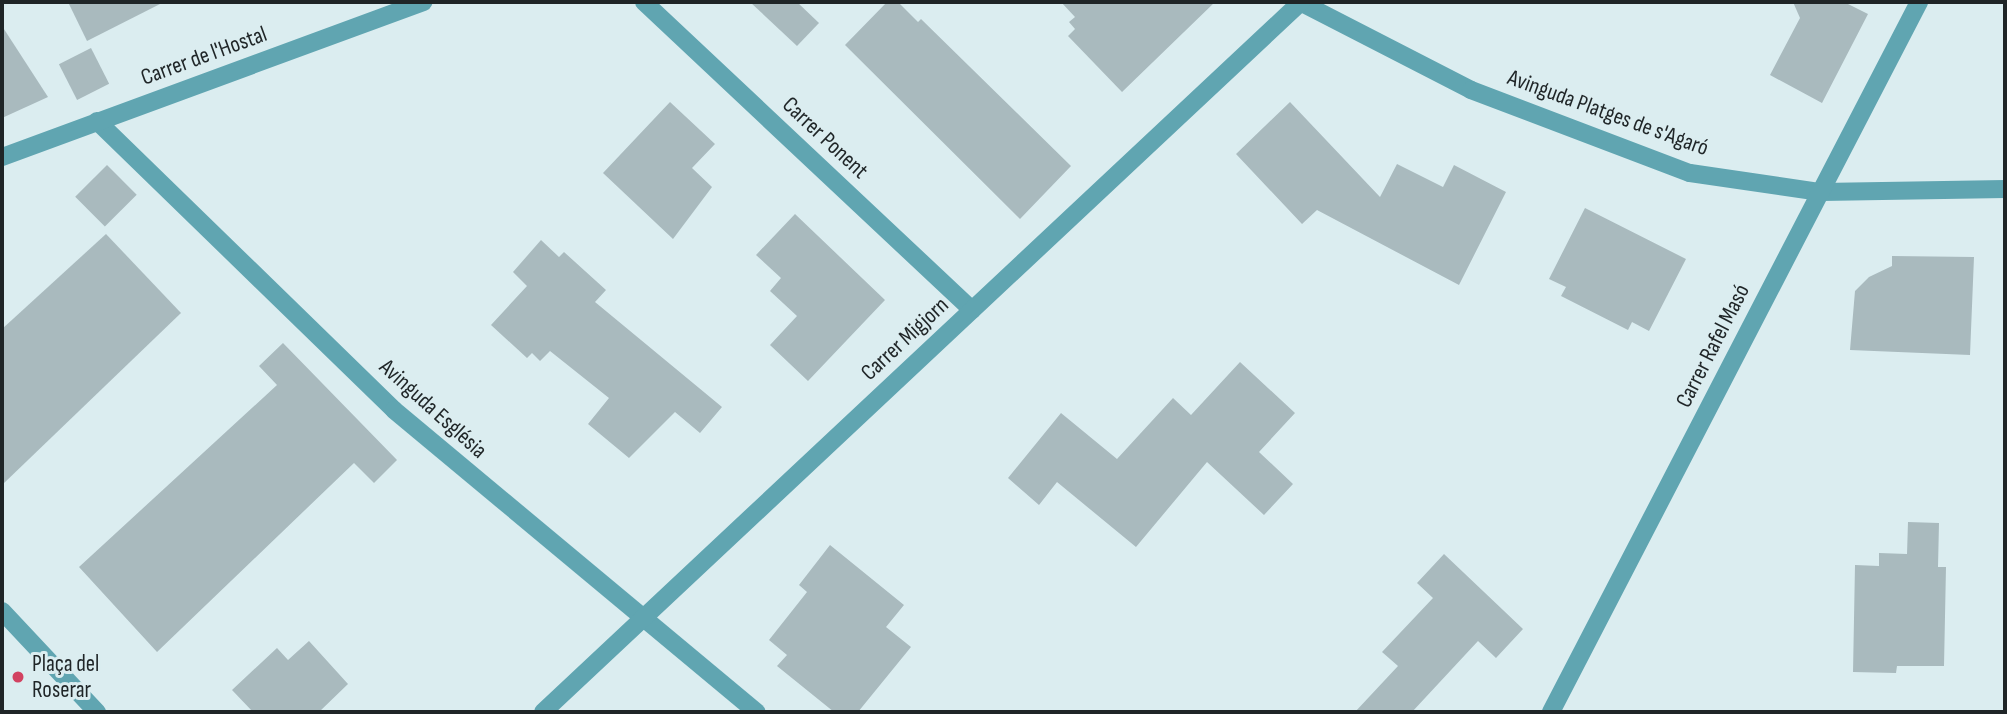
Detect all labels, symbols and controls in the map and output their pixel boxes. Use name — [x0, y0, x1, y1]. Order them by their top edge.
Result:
street label: Carrer de l'Hostal — [137, 20, 271, 92]
street label: Avinguda Platges de s'Agaró — [1504, 64, 1712, 162]
street label: Carrer Ponent — [776, 91, 874, 185]
street label: Carrer Rafel Masó — [1670, 280, 1756, 412]
street label: Carrer Migjorn — [855, 291, 955, 387]
street label: Avinguda Església — [374, 354, 492, 464]
place label: Plaça del Roserar — [32, 650, 99, 704]
marker: Plaça del Roserar — [10, 669, 26, 685]

